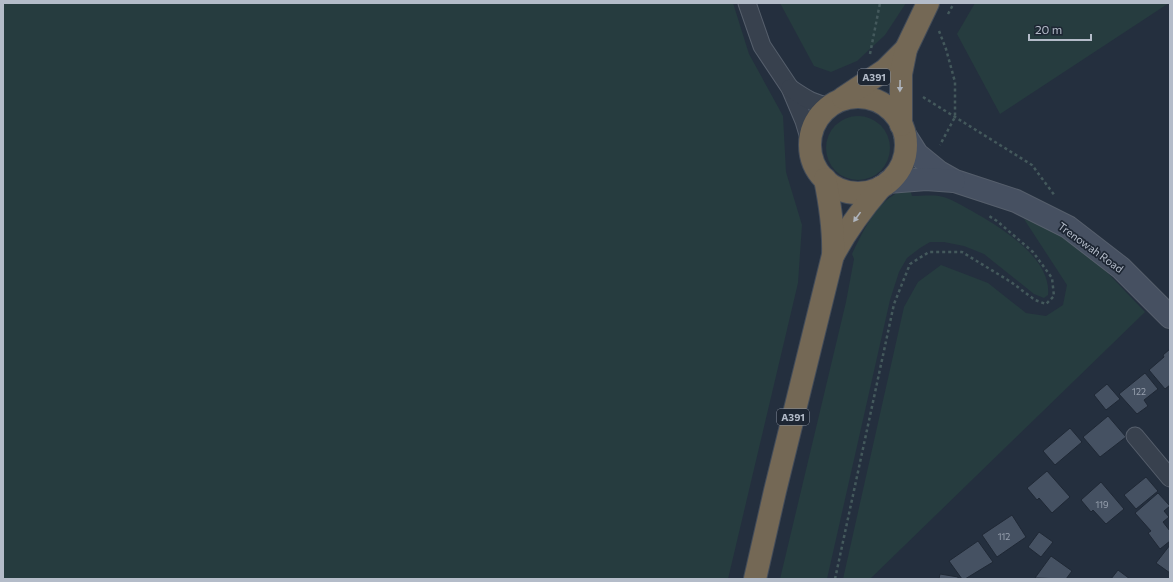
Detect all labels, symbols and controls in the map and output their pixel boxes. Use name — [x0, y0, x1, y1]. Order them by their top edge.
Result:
scale bar — [1029, 16, 1091, 42]
text: 20 m — [1035, 22, 1062, 36]
road number: A391 — [858, 69, 890, 85]
one-way arrow — [897, 80, 904, 92]
one-way arrow — [853, 212, 861, 222]
street label: Trenowah Road — [1056, 219, 1126, 275]
house number: 122 — [1132, 386, 1146, 397]
road number: A391 — [777, 409, 809, 425]
house number: 119 — [1095, 499, 1109, 510]
house number: 112 — [998, 531, 1010, 542]

